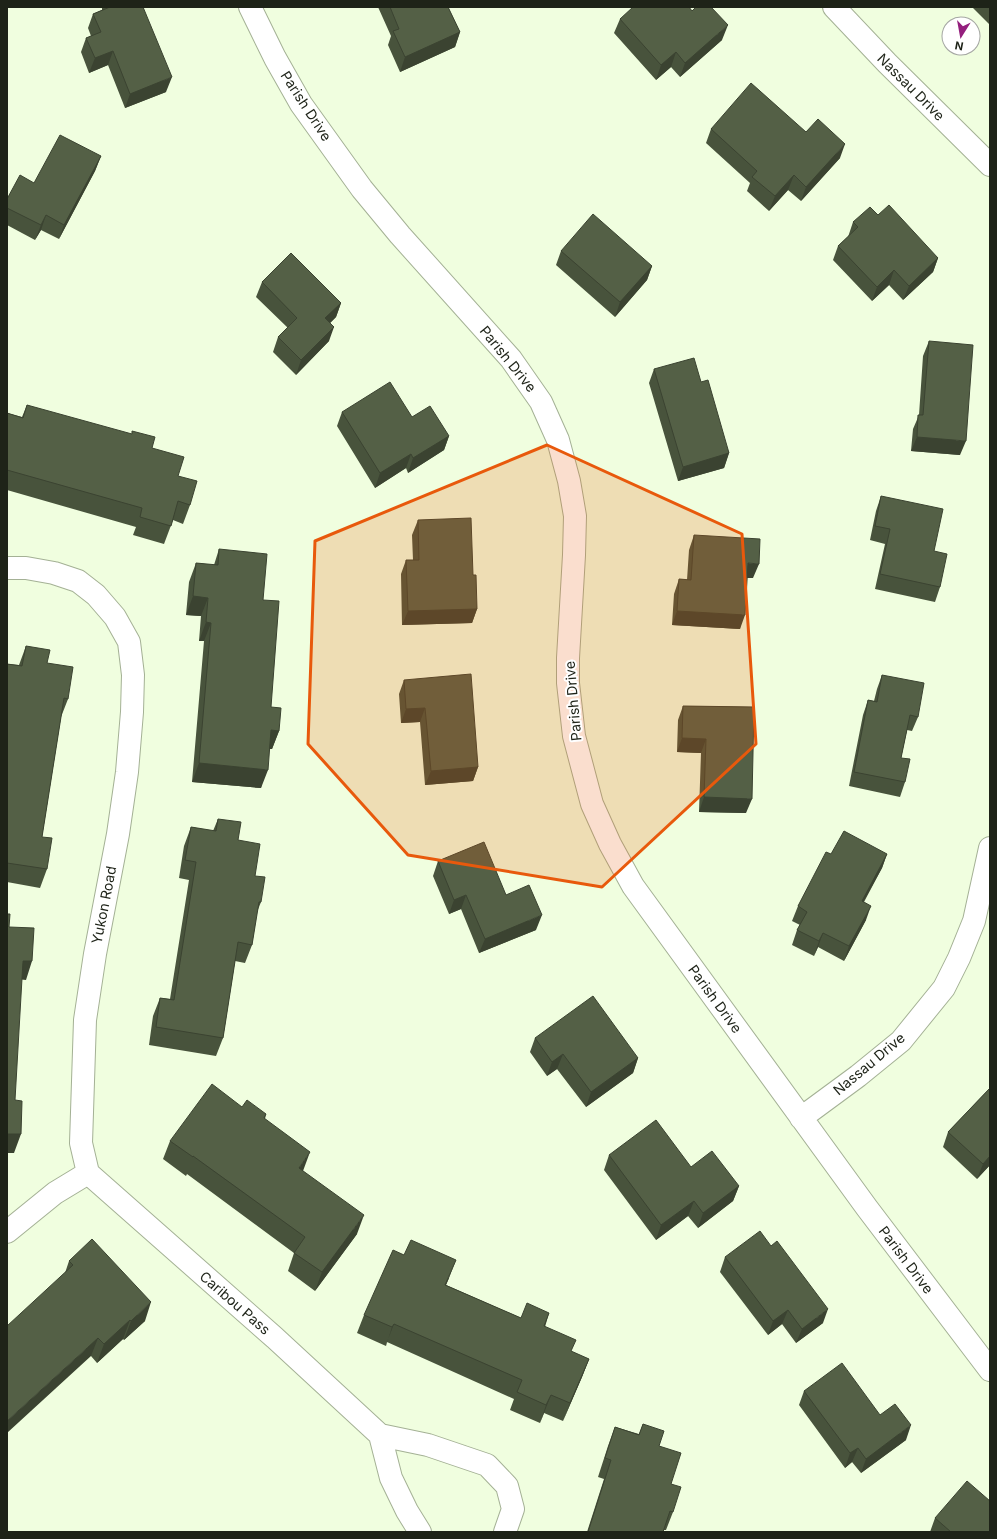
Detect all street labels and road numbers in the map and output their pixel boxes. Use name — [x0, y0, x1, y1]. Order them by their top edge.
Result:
street label: Nassau Drive — [874, 50, 948, 124]
street label: Parish Drive — [277, 68, 335, 144]
street label: Parish Drive — [477, 322, 540, 395]
street label: Parish Drive — [561, 660, 584, 742]
street label: Yukon Road — [88, 865, 119, 945]
street label: Parish Drive — [685, 961, 746, 1036]
street label: Nassau Drive — [830, 1029, 908, 1098]
street label: Parish Drive — [876, 1223, 937, 1297]
street label: Caribou Pass — [197, 1267, 274, 1338]

